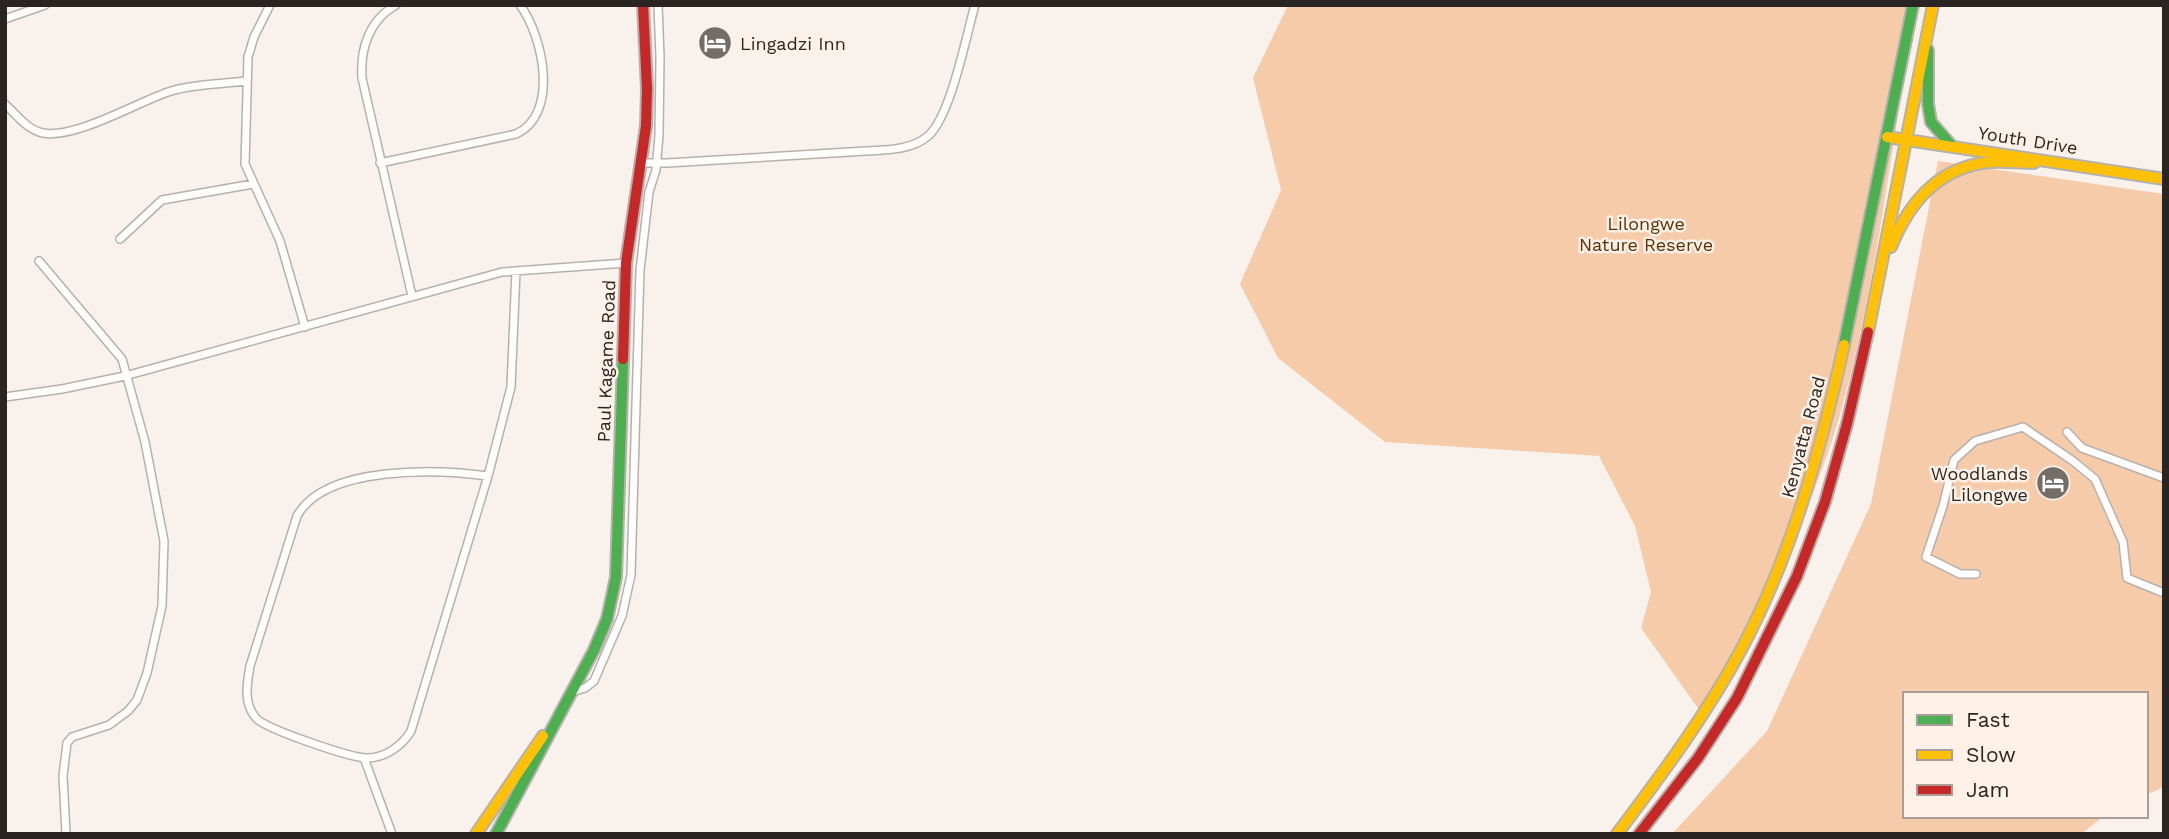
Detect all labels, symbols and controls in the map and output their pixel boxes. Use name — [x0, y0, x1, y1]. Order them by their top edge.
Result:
hotel icon: Lingadzi Inn — [696, 24, 734, 62]
place label: Lingadzi Inn — [740, 33, 846, 54]
street label: Youth Drive — [1977, 122, 2079, 158]
park label: Lilongwe Nature Reserve — [1579, 213, 1713, 255]
street label: Paul Kagame Road — [593, 279, 619, 443]
street label: Kenyatta Road — [1777, 374, 1829, 500]
place label: Woodlands Lilongwe — [1931, 463, 2028, 505]
hotel icon: Woodlands Lilongwe — [2034, 464, 2072, 502]
legend — [1903, 692, 2148, 818]
text: Fast — [1966, 707, 2010, 732]
text: Slow — [1966, 742, 2016, 767]
text: Jam — [1966, 777, 2009, 802]

